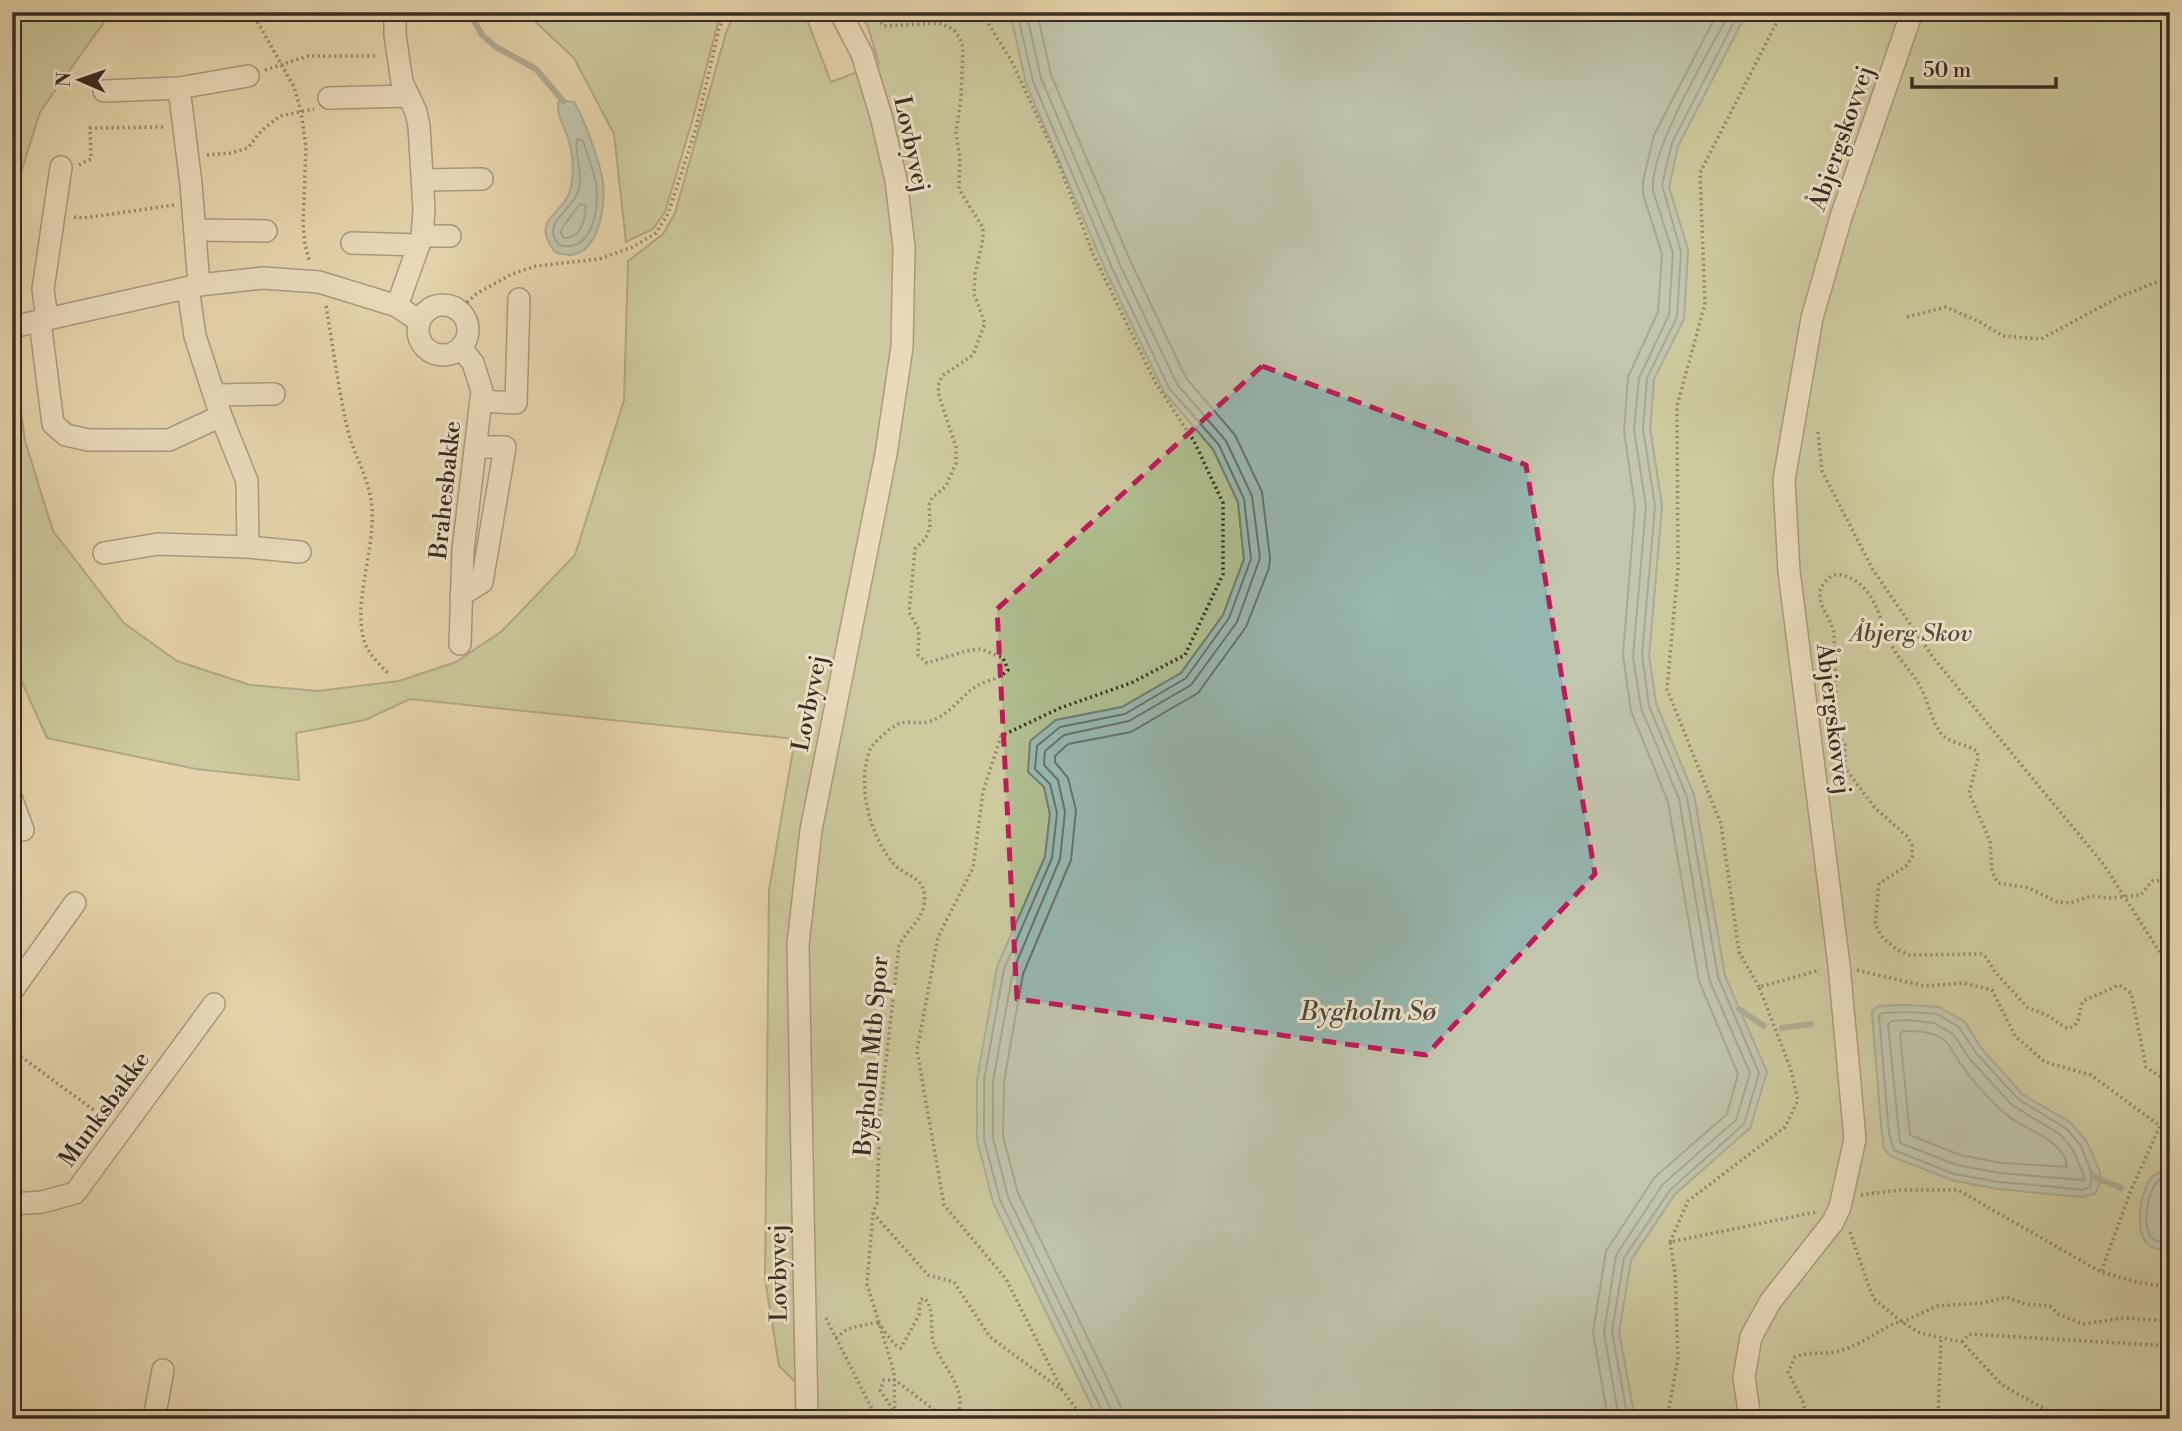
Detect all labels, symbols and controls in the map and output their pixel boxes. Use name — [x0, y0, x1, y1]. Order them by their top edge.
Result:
north arrow — [46, 46, 116, 116]
scale bar — [1912, 46, 2056, 90]
text: 50 m — [1923, 58, 1971, 84]
street label: Åbjergskovvej — [1802, 61, 1881, 216]
text: N — [52, 72, 76, 87]
street label: Lovbyvej — [886, 93, 936, 195]
street label: Brahesbakke — [424, 419, 468, 562]
park label: Åbjerg Skov — [1847, 618, 1972, 649]
street label: Åbjergskovvej — [1809, 641, 1858, 796]
street label: Lovbyvej — [786, 652, 834, 754]
street label: Bygholm Mtb Spor — [848, 955, 896, 1159]
water label: Bygholm Sø — [1299, 996, 1436, 1028]
street label: Munksbakke — [53, 1046, 157, 1173]
street label: Lovbyvej — [763, 1224, 795, 1322]

